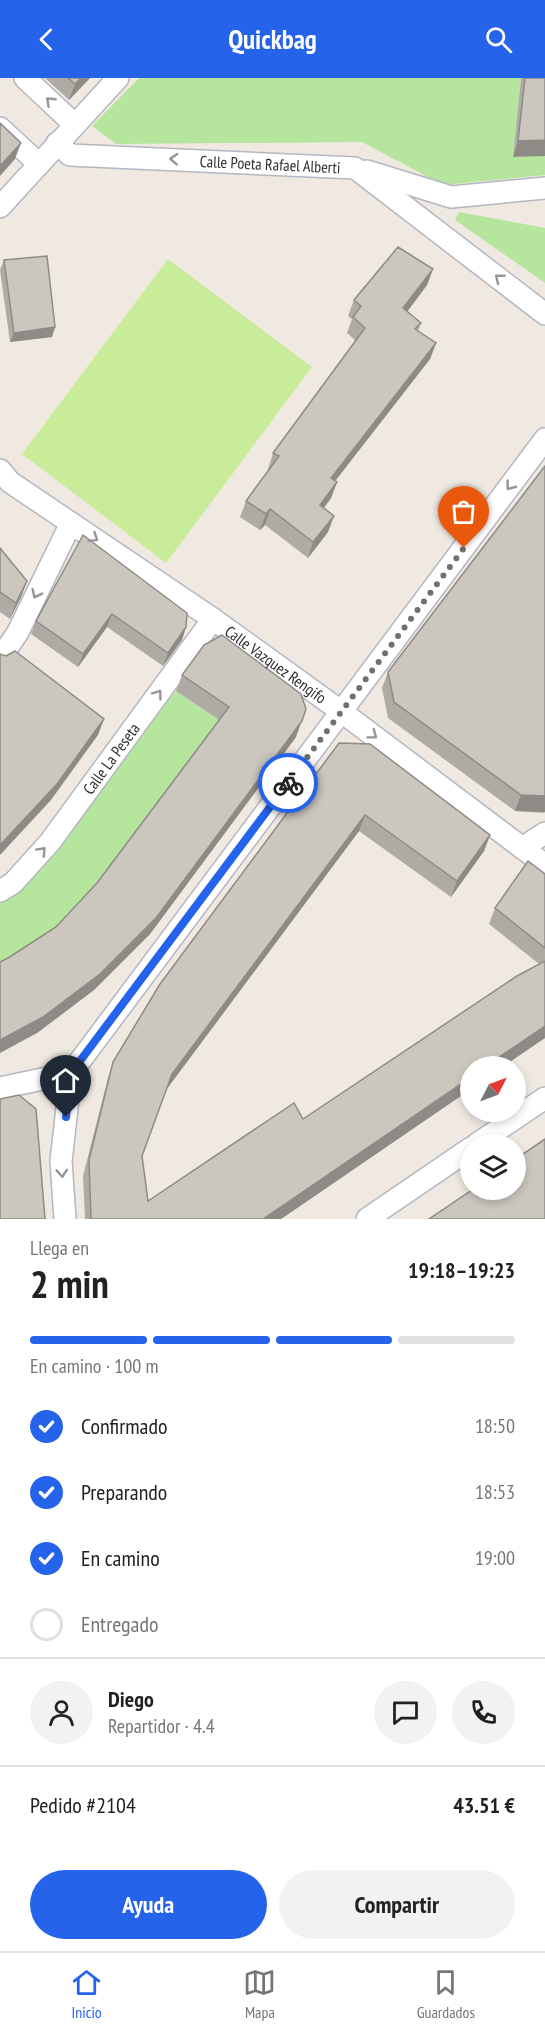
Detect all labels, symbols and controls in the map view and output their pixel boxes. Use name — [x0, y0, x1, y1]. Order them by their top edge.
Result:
text: Quickbag — [228, 22, 317, 56]
icon: back — [30, 23, 63, 56]
icon: search — [482, 23, 515, 56]
one-way arrow — [46, 97, 56, 108]
street label: Calle Poeta Rafael Alberti — [199, 151, 341, 177]
one-way arrow — [169, 153, 178, 166]
one-way arrow — [494, 275, 505, 286]
one-way arrow — [506, 479, 517, 490]
pin — [438, 486, 489, 548]
icon: bag — [447, 495, 480, 528]
one-way arrow — [87, 531, 98, 542]
one-way arrow — [32, 588, 44, 599]
street label: Calle Vazquez Rengifo — [221, 621, 331, 708]
one-way arrow — [151, 690, 162, 701]
street label: Calle La Peseta — [78, 719, 144, 798]
one-way arrow — [367, 728, 378, 739]
courier — [258, 753, 318, 813]
icon: bike — [272, 767, 305, 800]
one-way arrow — [35, 847, 46, 858]
pin — [40, 1055, 91, 1117]
north arrow — [460, 1056, 526, 1122]
map controls — [460, 1056, 526, 1200]
icon: home — [49, 1064, 82, 1097]
button: layers — [460, 1134, 526, 1200]
one-way arrow — [56, 1169, 69, 1178]
text: Llega en — [30, 1235, 89, 1261]
text: 19:18–19:23 — [408, 1256, 515, 1284]
text: 2 min — [30, 1258, 109, 1309]
text: En camino · 100 m — [30, 1353, 159, 1379]
icon: check — [30, 1410, 63, 1443]
text: Confirmado — [81, 1412, 167, 1440]
text: 18:50 — [475, 1413, 515, 1439]
icon: check — [30, 1476, 63, 1509]
text: Preparando — [81, 1478, 167, 1506]
text: 18:53 — [475, 1479, 515, 1505]
icon: check — [30, 1542, 63, 1575]
text: En camino — [81, 1544, 160, 1572]
text: 19:00 — [475, 1545, 515, 1571]
text: Entregado — [81, 1610, 158, 1638]
button: person — [30, 1681, 93, 1744]
button: chat — [374, 1681, 437, 1744]
button: phone — [452, 1681, 515, 1744]
text: Diego — [108, 1685, 154, 1713]
text: Repartidor · 4.4 — [108, 1713, 215, 1739]
text: Pedido #2104 — [30, 1791, 136, 1819]
text: 43.51 € — [453, 1791, 515, 1819]
button: Ayuda — [30, 1870, 267, 1939]
button: Compartir — [279, 1870, 515, 1939]
tab: Inicio — [70, 1966, 103, 2022]
tab: Mapa — [243, 1966, 276, 2022]
tab: Guardados — [417, 1966, 475, 2022]

